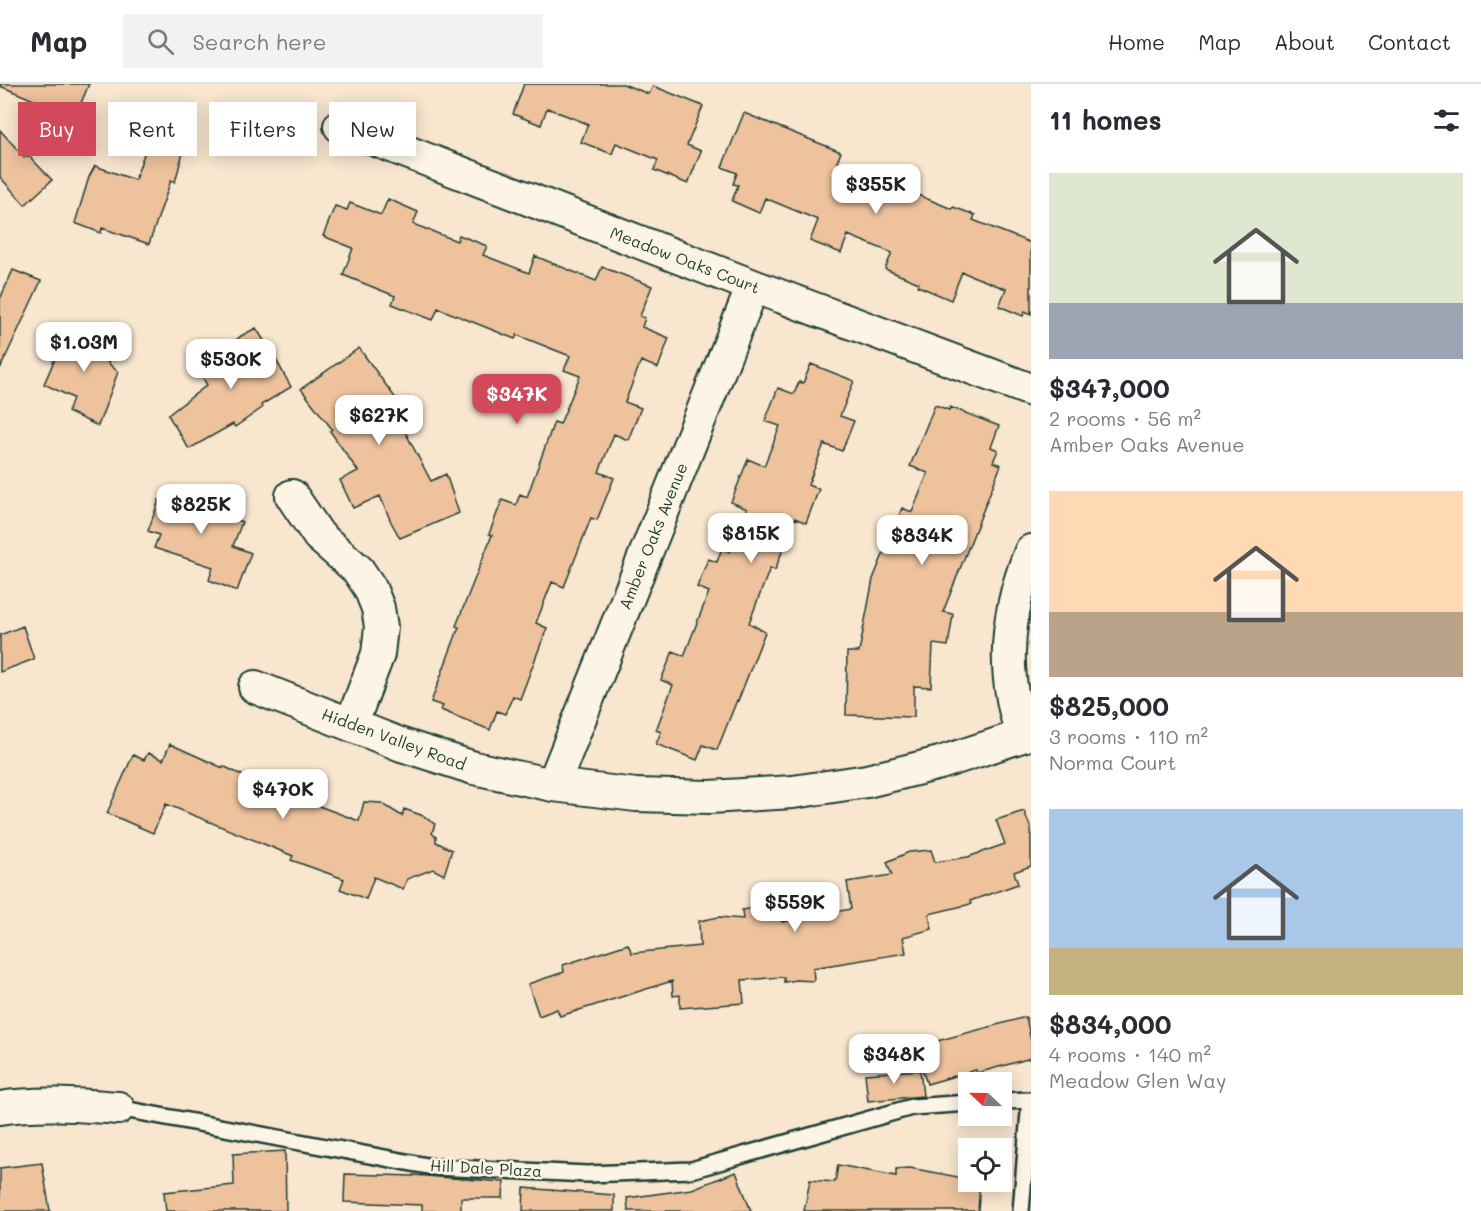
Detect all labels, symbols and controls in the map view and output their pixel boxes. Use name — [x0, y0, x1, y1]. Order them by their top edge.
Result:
search box — [123, 14, 543, 68]
text: Map — [30, 23, 87, 59]
icon: search — [144, 25, 177, 58]
text: Search here — [192, 27, 326, 56]
text: Home — [1108, 28, 1165, 55]
text: Map — [1198, 28, 1241, 55]
text: About — [1274, 28, 1335, 55]
text: Contact — [1368, 28, 1451, 55]
chip: Buy — [18, 102, 96, 156]
chip: Rent — [108, 102, 197, 156]
chip: Filters — [209, 102, 317, 156]
chip: New — [329, 102, 416, 156]
text: 11 homes — [1049, 103, 1162, 137]
icon: filters — [1430, 104, 1463, 137]
pin: $355K — [834, 164, 918, 215]
text: $355K — [846, 170, 906, 196]
icon: home — [1202, 212, 1310, 320]
street label: Meadow Oaks Court — [607, 221, 763, 298]
pin: $1.03M — [35, 322, 133, 373]
text: $1.03M — [50, 328, 118, 354]
pin: $530K — [189, 339, 273, 390]
text: $530K — [200, 345, 262, 371]
text: $347,000 — [1049, 371, 1170, 405]
pin: $347K — [475, 374, 559, 425]
text: $347K — [486, 380, 548, 406]
pin: $627K — [337, 395, 421, 446]
text: $627K — [349, 401, 409, 427]
text: 2 rooms · 56 m² — [1049, 405, 1201, 431]
text: Amber Oaks Avenue — [1049, 431, 1245, 457]
street label: Amber Oaks Avenue — [613, 459, 692, 612]
pin: $825K — [159, 484, 243, 535]
text: $825K — [171, 490, 231, 516]
pin: $815K — [709, 513, 793, 564]
pin: $834K — [880, 515, 964, 566]
text: $815K — [722, 519, 780, 545]
text: $834K — [891, 521, 953, 547]
icon: home — [1202, 530, 1310, 638]
text: $825,000 — [1049, 689, 1169, 723]
street label: Hidden Valley Road — [319, 703, 469, 774]
text: 3 rooms · 110 m² — [1049, 723, 1208, 749]
text: Norma Court — [1049, 749, 1176, 775]
pin: $470K — [241, 769, 325, 820]
text: $470K — [252, 775, 314, 801]
icon: home — [1202, 848, 1310, 956]
pin: $559K — [753, 882, 837, 933]
text: $559K — [765, 888, 825, 914]
text: $834,000 — [1049, 1007, 1171, 1041]
pin: $348K — [852, 1034, 936, 1085]
text: $348K — [863, 1040, 925, 1066]
text: 4 rooms · 140 m² — [1049, 1041, 1211, 1067]
text: Meadow Glen Way — [1049, 1067, 1226, 1093]
north arrow — [958, 1072, 1012, 1126]
map controls — [958, 1072, 1012, 1192]
button: locate — [958, 1138, 1012, 1192]
street label: Hill Dale Plaza — [430, 1154, 543, 1181]

